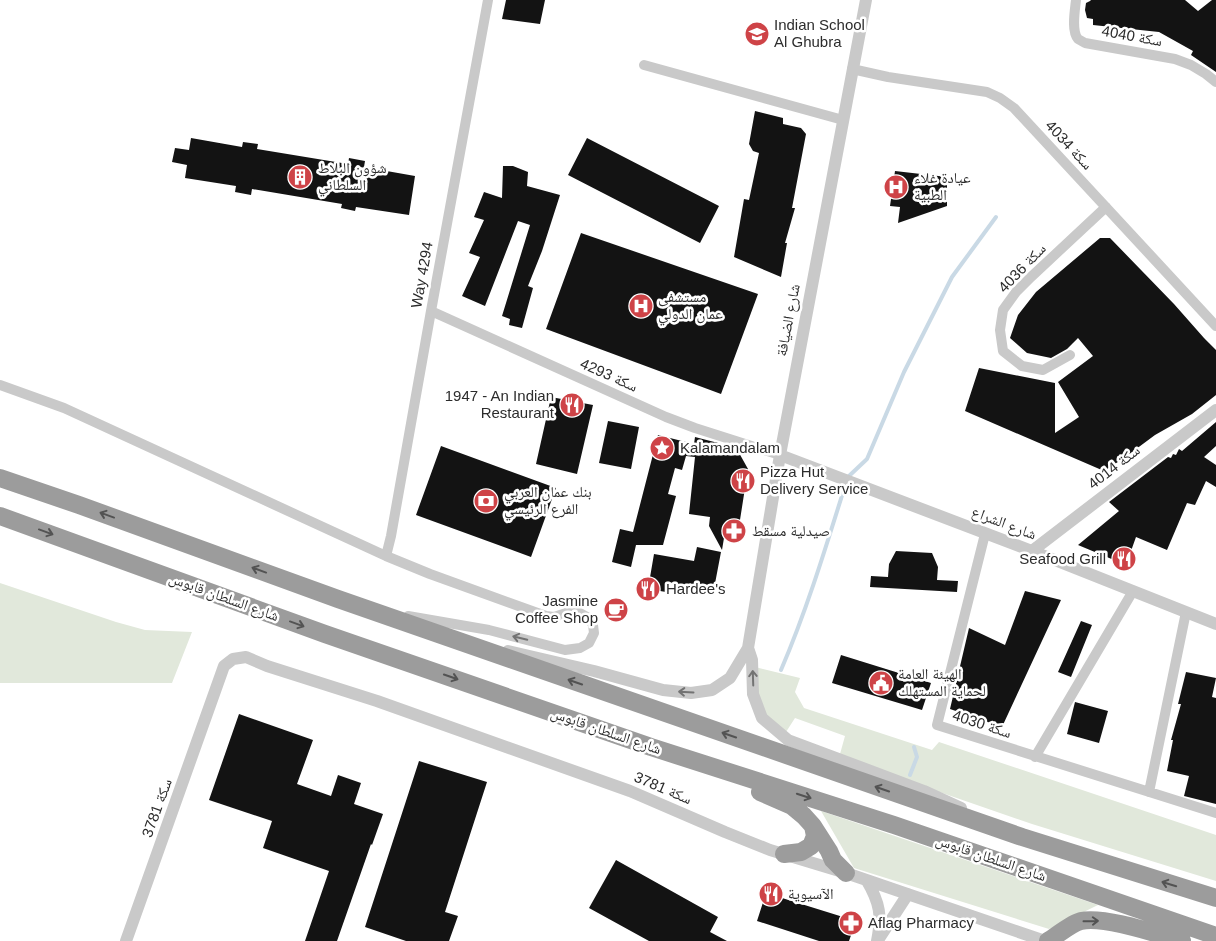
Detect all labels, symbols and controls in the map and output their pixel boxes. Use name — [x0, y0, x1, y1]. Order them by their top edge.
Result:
place label: Indian School Al Ghubra — [774, 16, 865, 50]
school or university icon: Indian School Al Ghubra — [744, 21, 770, 47]
street label: سكة 4040 — [1101, 22, 1164, 49]
street label: سكة 4034 — [1042, 117, 1096, 173]
place label: شؤون البلاط السلطاني — [318, 159, 387, 197]
building icon: شؤون البلاط السلطاني — [287, 164, 313, 190]
place label: عيادة غلاء الطبية — [914, 169, 971, 203]
hospital icon: عيادة غلاء الطبية — [883, 174, 909, 200]
street label: Way 4294 — [407, 240, 436, 309]
street label: سكة 4036 — [994, 240, 1049, 296]
street label: شارع الضيافة — [772, 282, 805, 358]
place label: مستشفى عمان الدولي — [658, 288, 723, 326]
hospital icon: مستشفى عمان الدولي — [628, 293, 654, 319]
street label: سكة 4293 — [578, 354, 641, 395]
place label: 1947 - An Indian Restaurant — [445, 387, 555, 421]
restaurant icon: 1947 - An Indian Restaurant — [559, 392, 585, 418]
place icon: Kalamandalam — [649, 435, 675, 461]
place label: Kalamandalam — [680, 439, 780, 456]
street label: سكة 4014 — [1084, 441, 1143, 492]
place label: Pizza Hut Delivery Service — [760, 463, 868, 497]
restaurant icon: Pizza Hut Delivery Service — [730, 468, 756, 494]
place label: بنك عمان العربي الفرع الرئيسي — [504, 483, 592, 521]
bank icon: بنك عمان العربي الفرع الرئيسي — [473, 488, 499, 514]
street label: شارع الشراع — [969, 502, 1039, 545]
one-way arrow — [99, 510, 115, 519]
pharmacy icon: صيدلية مسقط — [721, 518, 747, 544]
place label: صيدلية مسقط — [752, 522, 830, 539]
one-way arrow — [38, 528, 53, 537]
restaurant icon: Seafood Grill — [1111, 546, 1137, 572]
place label: Seafood Grill — [1019, 550, 1106, 567]
one-way arrow — [252, 565, 268, 574]
street label: شارع السلطان قابوس — [166, 569, 282, 626]
restaurant icon: Hardee's — [635, 576, 661, 602]
place label: Hardee's — [666, 580, 726, 597]
place label: Jasmine Coffee Shop — [515, 592, 598, 626]
cafe icon: Jasmine Coffee Shop — [603, 597, 629, 623]
one-way arrow — [289, 620, 304, 629]
one-way arrow — [512, 633, 528, 642]
place label: الهيئة العامة لحماية المستهلك — [898, 665, 986, 700]
one-way arrow — [748, 670, 757, 686]
public building icon: الهيئة العامة لحماية المستهلك — [868, 670, 894, 696]
one-way arrow — [442, 673, 458, 683]
one-way arrow — [568, 677, 584, 686]
one-way arrow — [678, 687, 694, 697]
street label: شارع السلطان قابوس — [548, 704, 664, 759]
street label: سكة 4030 — [950, 706, 1014, 741]
one-way arrow — [722, 730, 737, 739]
street label: سكة 3781 — [632, 768, 695, 807]
street label: سكة 3781 — [138, 776, 175, 839]
one-way arrow — [875, 784, 891, 793]
one-way arrow — [795, 791, 811, 801]
street label: شارع السلطان قابوس — [933, 831, 1049, 886]
one-way arrow — [1162, 878, 1178, 888]
restaurant icon: الآسيوية — [758, 881, 784, 907]
place label: الآسيوية — [788, 885, 834, 903]
pharmacy icon: Aflag Pharmacy — [838, 910, 864, 936]
place label: Aflag Pharmacy — [868, 914, 974, 931]
one-way arrow — [1082, 916, 1098, 926]

